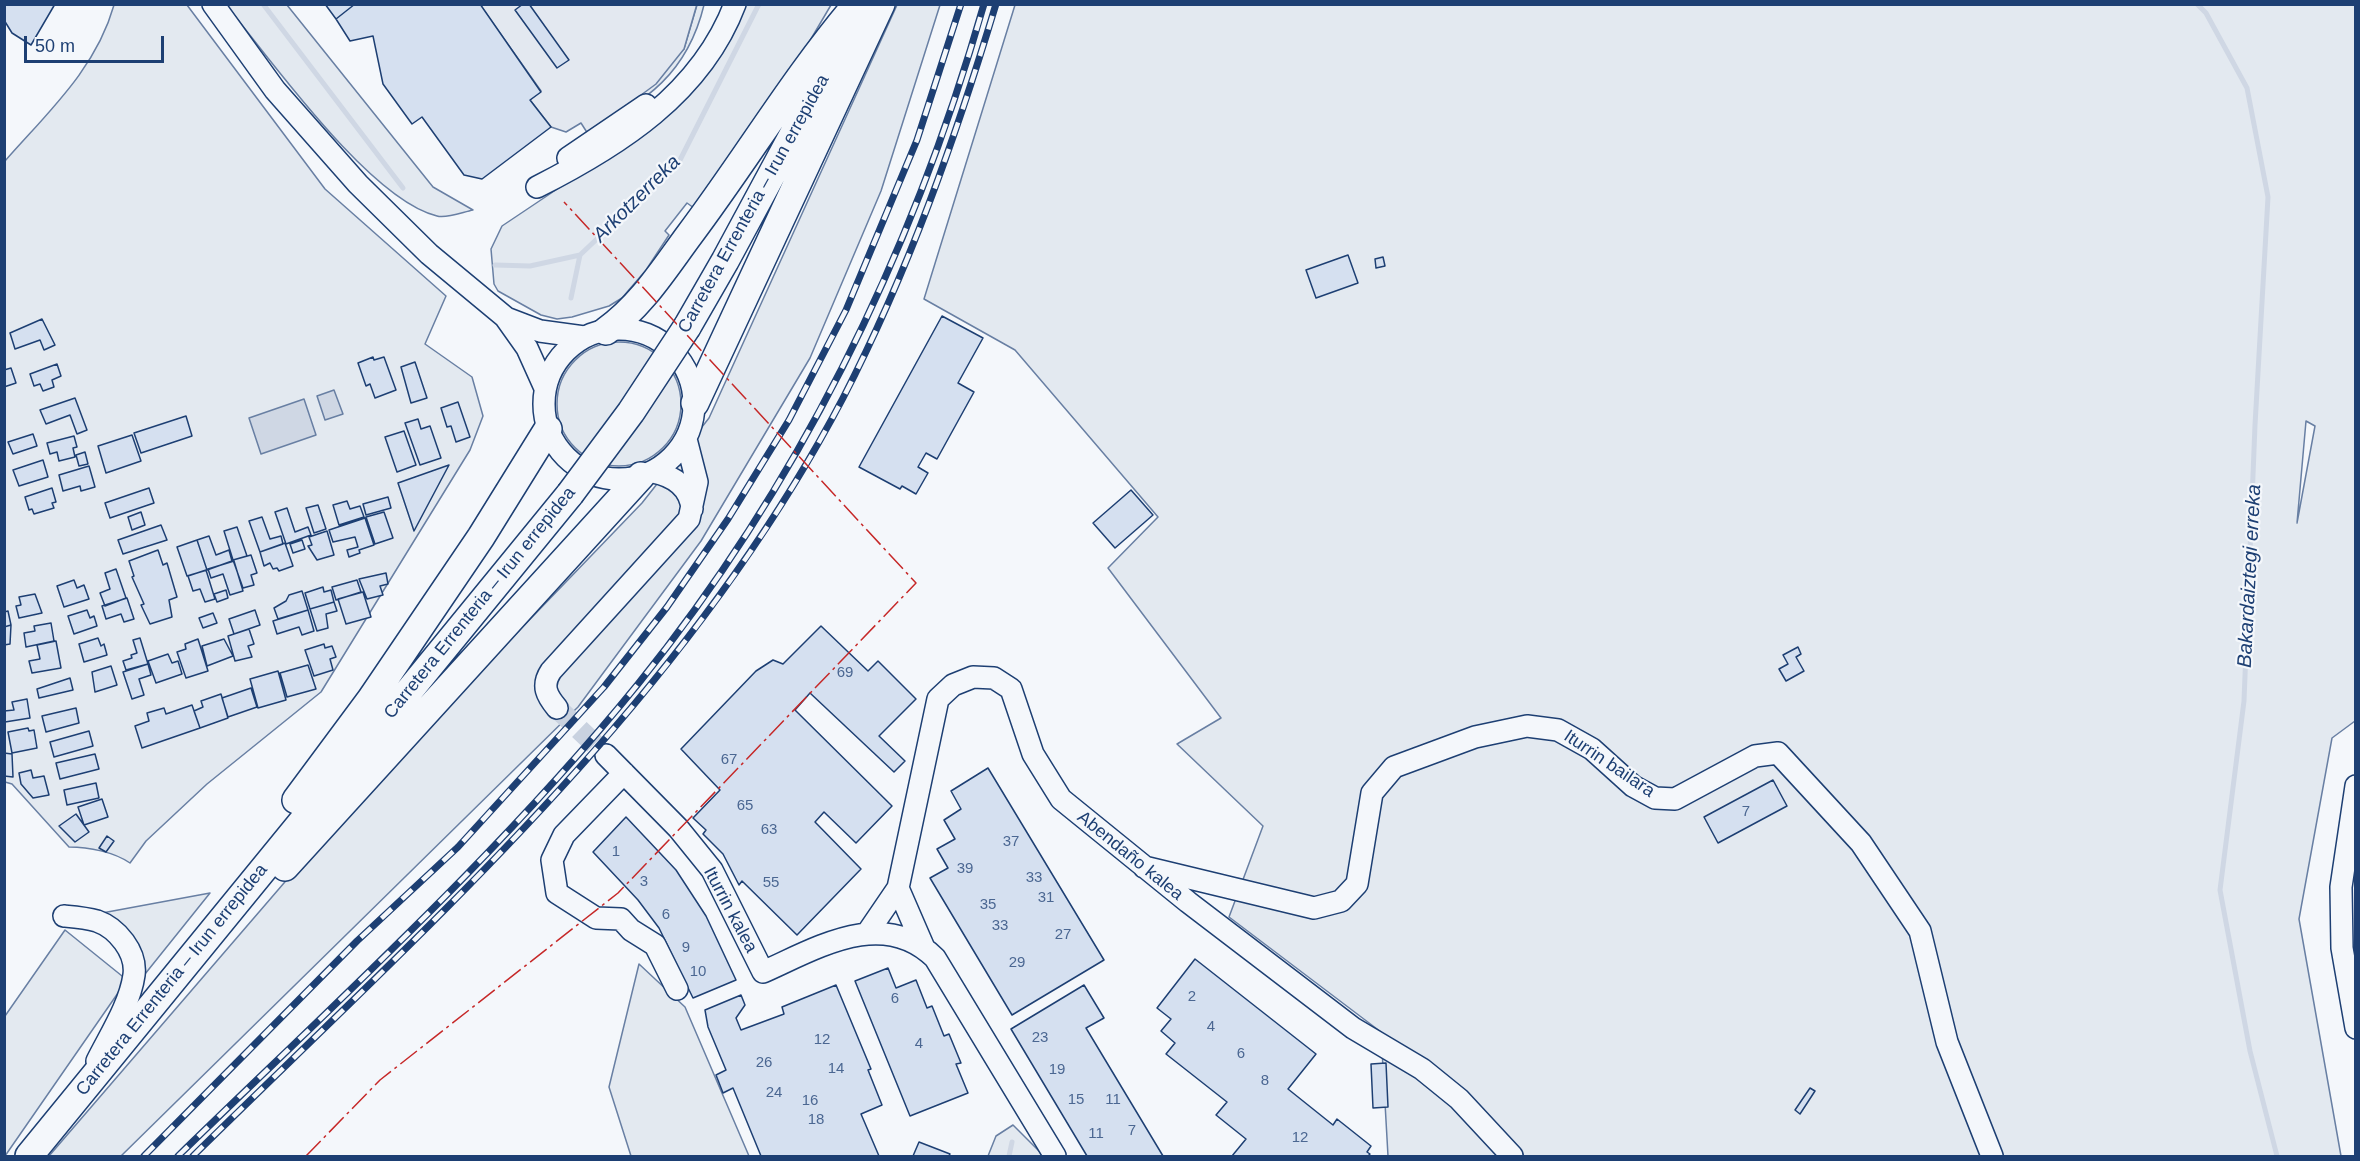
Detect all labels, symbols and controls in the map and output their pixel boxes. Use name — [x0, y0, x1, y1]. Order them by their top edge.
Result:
scale bar — [27, 24, 166, 62]
text: 50 m — [35, 36, 75, 56]
street label: Carretera Errenteria – Irun errepidea — [674, 71, 834, 337]
water label: Arkotzerreka — [588, 150, 686, 248]
street label: Carretera Errenteria – Irun errepidea — [380, 483, 580, 723]
water label: Bakardaiztegi erreka — [2233, 484, 2267, 668]
house number: 69 — [837, 664, 853, 682]
street label: Iturrin bailara — [1559, 726, 1659, 802]
house number: 67 — [721, 751, 737, 769]
house number: 65 — [737, 797, 753, 815]
house number: 7 — [1742, 803, 1750, 821]
street label: Abendaño kalea — [1073, 807, 1187, 905]
house number: 63 — [761, 821, 777, 839]
house number: 37 — [1003, 833, 1019, 851]
house number: 1 — [612, 843, 620, 861]
street label: Carretera Errenteria – Irun errepidea — [72, 860, 272, 1100]
house number: 39 — [957, 860, 973, 878]
street label: Iturrin kalea — [698, 863, 762, 957]
house number: 33 — [1026, 869, 1042, 887]
house number: 3 — [640, 873, 648, 891]
house number: 55 — [763, 874, 779, 892]
house number: 31 — [1038, 889, 1054, 907]
house number: 35 — [980, 896, 996, 914]
house number: 6 — [662, 906, 670, 924]
house number: 33 — [992, 917, 1008, 935]
house number: 27 — [1055, 926, 1071, 944]
house number: 9 — [682, 939, 690, 957]
house number: 29 — [1009, 954, 1025, 972]
house number: 10 — [690, 963, 706, 981]
house number: 2 — [1188, 988, 1196, 1006]
house number: 6 — [891, 990, 899, 1008]
house number: 4 — [1207, 1018, 1215, 1036]
house number: 23 — [1032, 1029, 1048, 1047]
house number: 12 — [814, 1031, 830, 1049]
house number: 4 — [915, 1035, 923, 1053]
house number: 6 — [1237, 1045, 1245, 1063]
house number: 26 — [756, 1054, 772, 1072]
house number: 14 — [828, 1060, 844, 1078]
house number: 19 — [1049, 1061, 1065, 1079]
house number: 8 — [1261, 1072, 1269, 1090]
house number: 24 — [766, 1084, 782, 1102]
house number: 15 — [1068, 1091, 1084, 1109]
house number: 11 — [1105, 1091, 1121, 1109]
house number: 16 — [802, 1092, 818, 1110]
house number: 18 — [808, 1111, 824, 1129]
house number: 7 — [1128, 1122, 1136, 1140]
house number: 11 — [1088, 1125, 1104, 1143]
house number: 12 — [1292, 1129, 1308, 1147]

